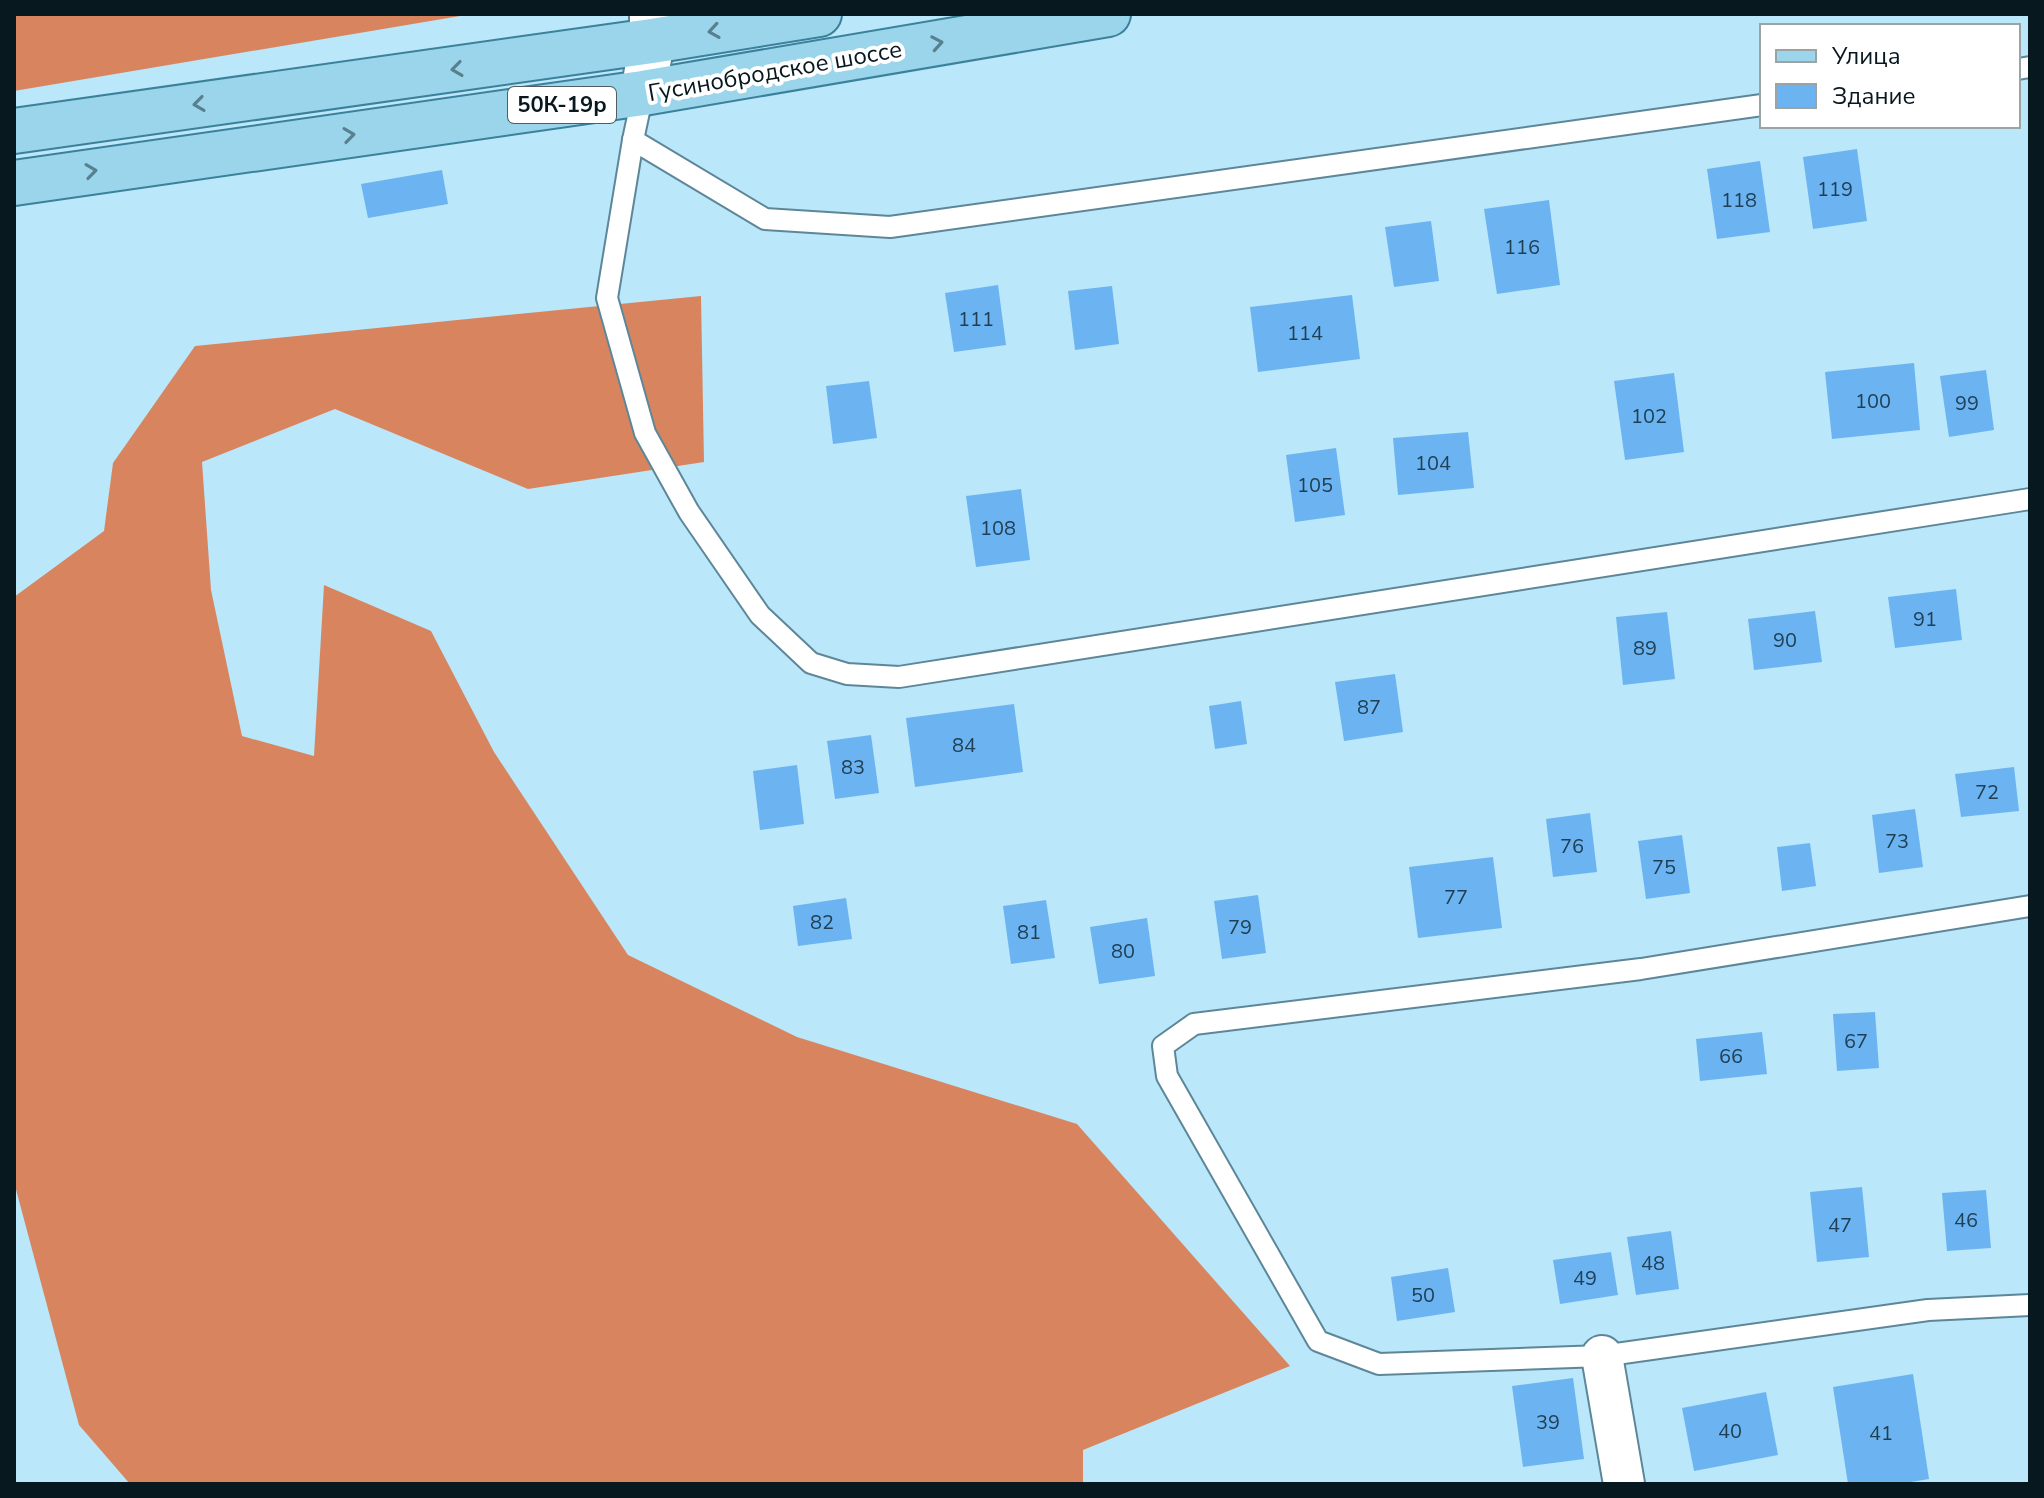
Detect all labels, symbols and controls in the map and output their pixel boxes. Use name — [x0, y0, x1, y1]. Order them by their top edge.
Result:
one-way arrow — [707, 22, 721, 39]
legend — [1760, 24, 2020, 128]
street label: Гусинобродское шоссе — [646, 33, 904, 109]
one-way arrow — [931, 35, 944, 52]
text: Улица — [1831, 40, 1901, 72]
one-way arrow — [450, 60, 463, 77]
text: Здание — [1832, 80, 1916, 112]
road number: 50К-19р — [508, 87, 616, 123]
one-way arrow — [192, 96, 205, 113]
one-way arrow — [342, 127, 355, 144]
one-way arrow — [84, 163, 98, 180]
house number: 119 — [1817, 176, 1853, 203]
house number: 118 — [1721, 187, 1757, 214]
house number: 116 — [1504, 234, 1540, 261]
house number: 111 — [958, 306, 994, 333]
house number: 114 — [1287, 320, 1323, 347]
house number: 100 — [1855, 388, 1891, 415]
house number: 99 — [1955, 390, 1979, 417]
house number: 102 — [1631, 403, 1667, 430]
house number: 104 — [1415, 450, 1451, 477]
house number: 105 — [1297, 472, 1333, 499]
house number: 108 — [980, 515, 1016, 542]
house number: 91 — [1913, 606, 1937, 633]
house number: 90 — [1773, 627, 1797, 654]
house number: 89 — [1633, 635, 1657, 662]
house number: 87 — [1357, 694, 1381, 721]
house number: 84 — [952, 732, 976, 759]
house number: 83 — [841, 754, 865, 781]
house number: 72 — [1975, 779, 1999, 806]
house number: 73 — [1885, 828, 1909, 855]
house number: 76 — [1560, 833, 1584, 860]
house number: 75 — [1652, 854, 1676, 881]
house number: 77 — [1444, 884, 1468, 911]
house number: 82 — [810, 909, 834, 936]
house number: 79 — [1228, 914, 1252, 941]
house number: 81 — [1017, 919, 1041, 946]
house number: 80 — [1111, 938, 1135, 965]
house number: 67 — [1844, 1028, 1868, 1055]
house number: 66 — [1719, 1043, 1743, 1070]
house number: 46 — [1954, 1207, 1978, 1234]
house number: 47 — [1828, 1212, 1852, 1239]
house number: 48 — [1641, 1250, 1665, 1277]
house number: 49 — [1573, 1265, 1597, 1292]
house number: 50 — [1411, 1282, 1435, 1309]
house number: 39 — [1536, 1409, 1560, 1436]
house number: 40 — [1718, 1418, 1742, 1445]
house number: 41 — [1869, 1420, 1893, 1447]

